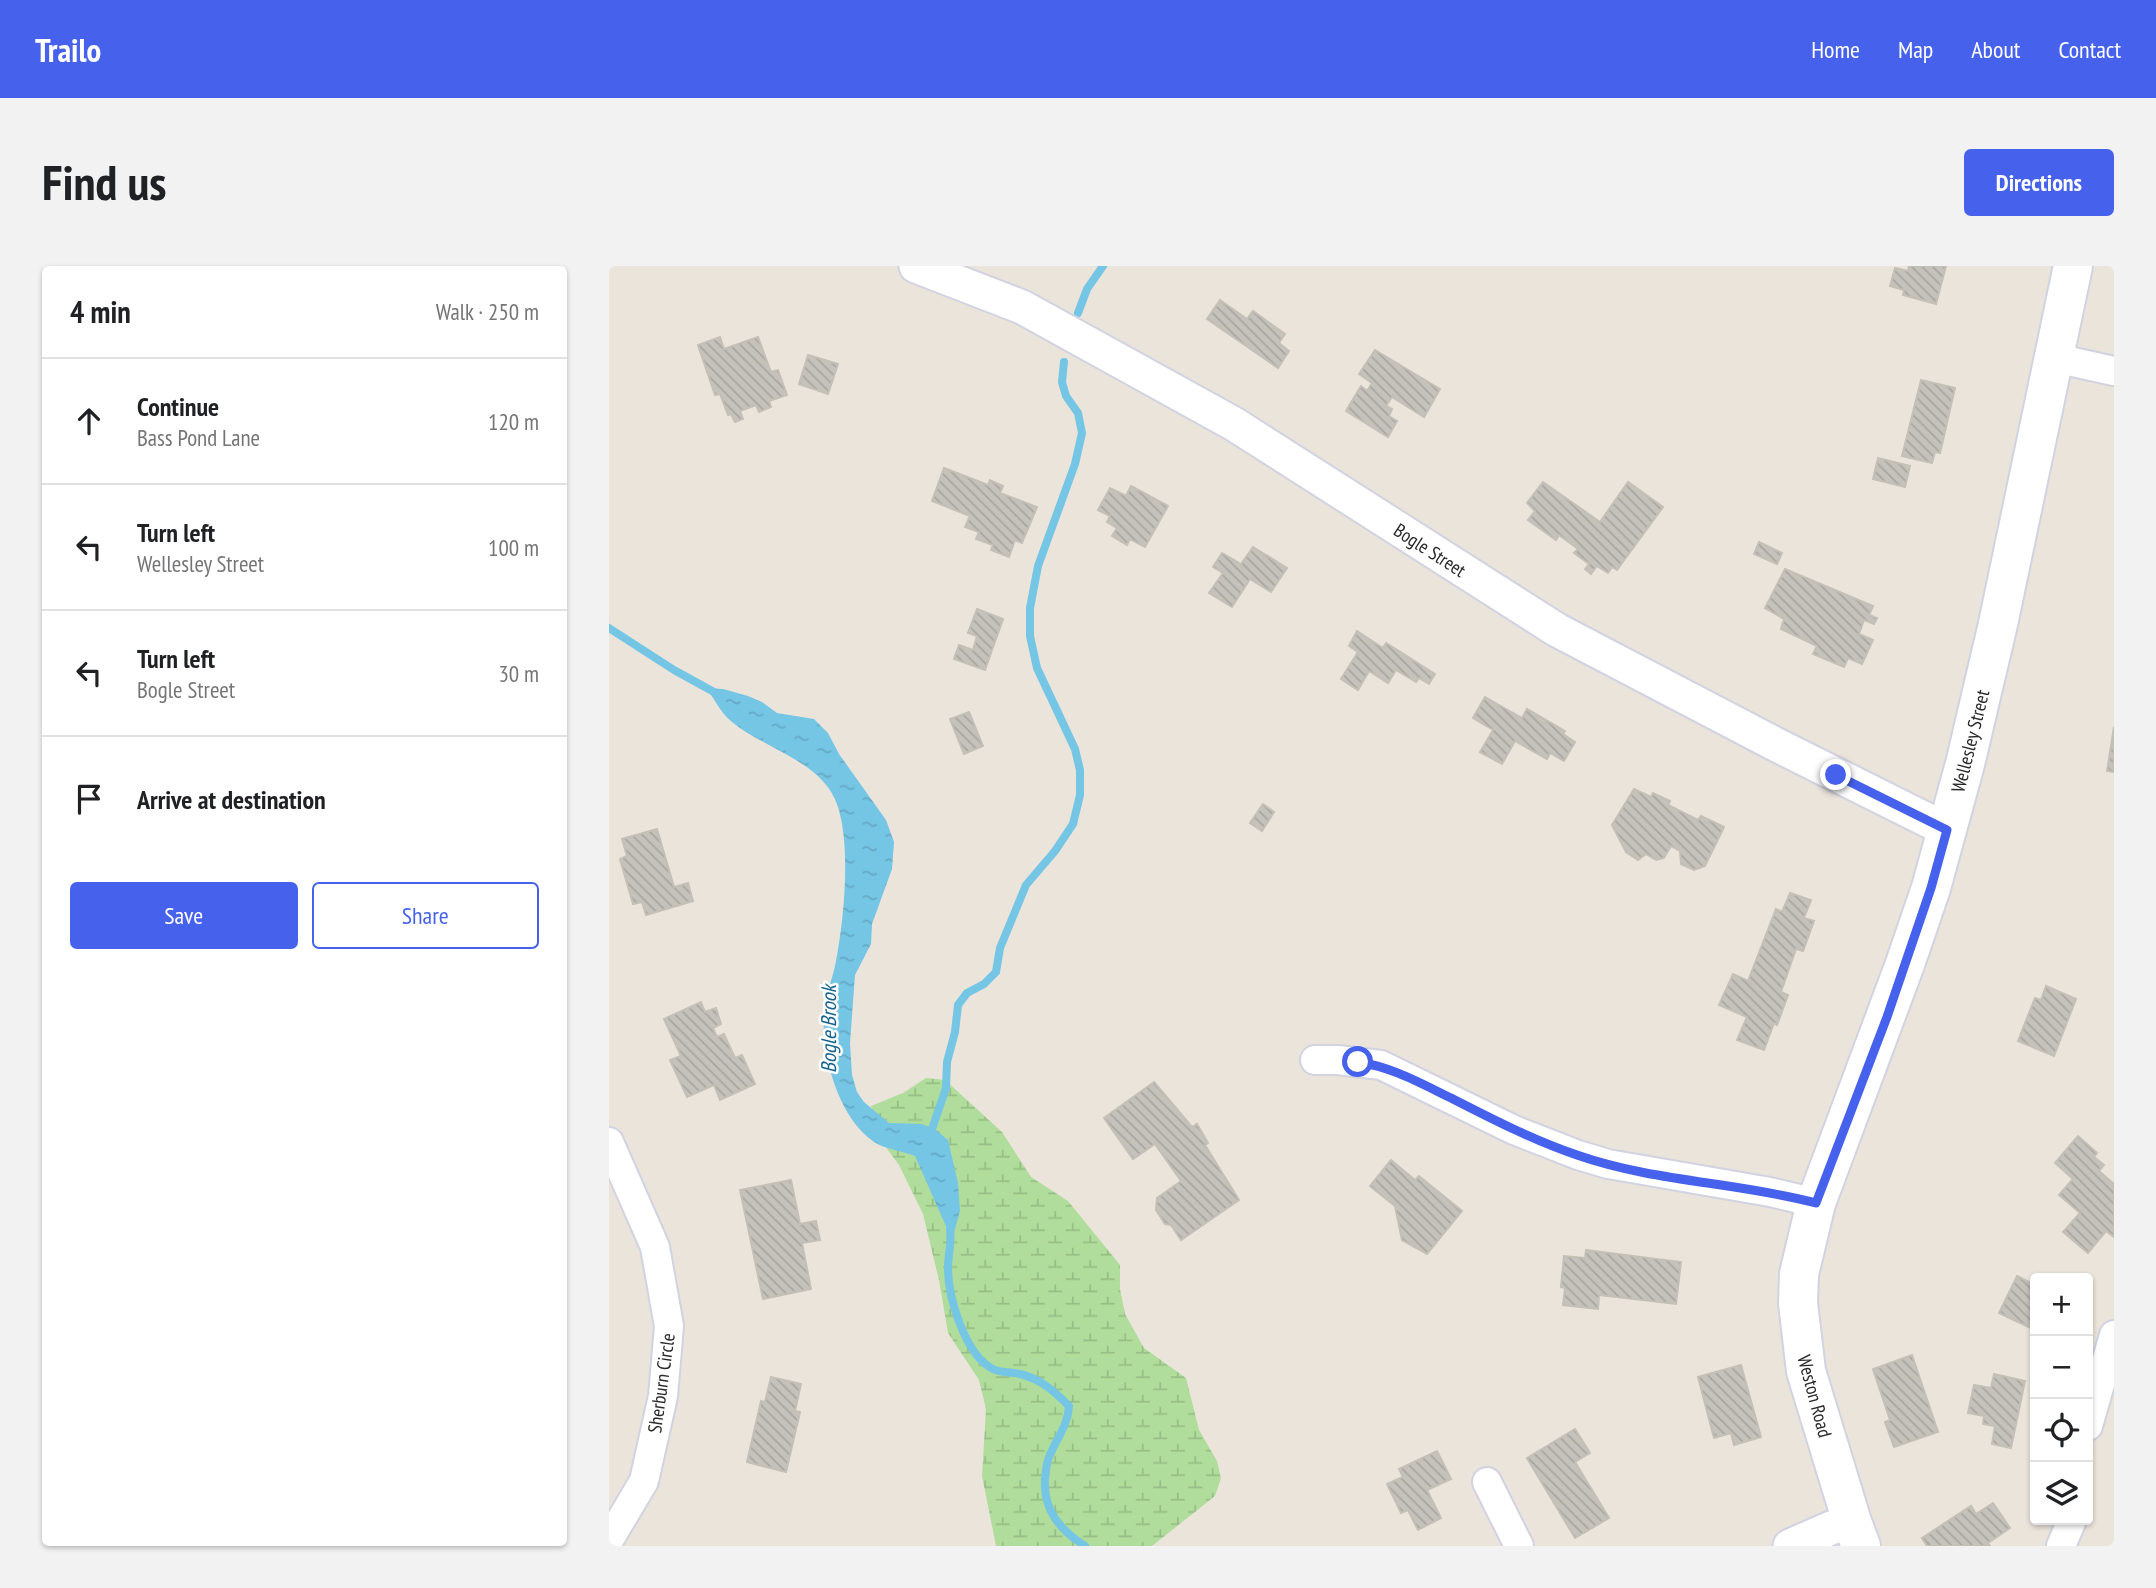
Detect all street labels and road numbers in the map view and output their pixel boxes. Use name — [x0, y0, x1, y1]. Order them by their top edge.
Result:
street label: Bogle Street — [1389, 518, 1471, 583]
street label: Wellesley Street — [1946, 686, 1995, 795]
street label: Sherburn Circle — [642, 1331, 680, 1435]
street label: Weston Road — [1792, 1352, 1838, 1440]

